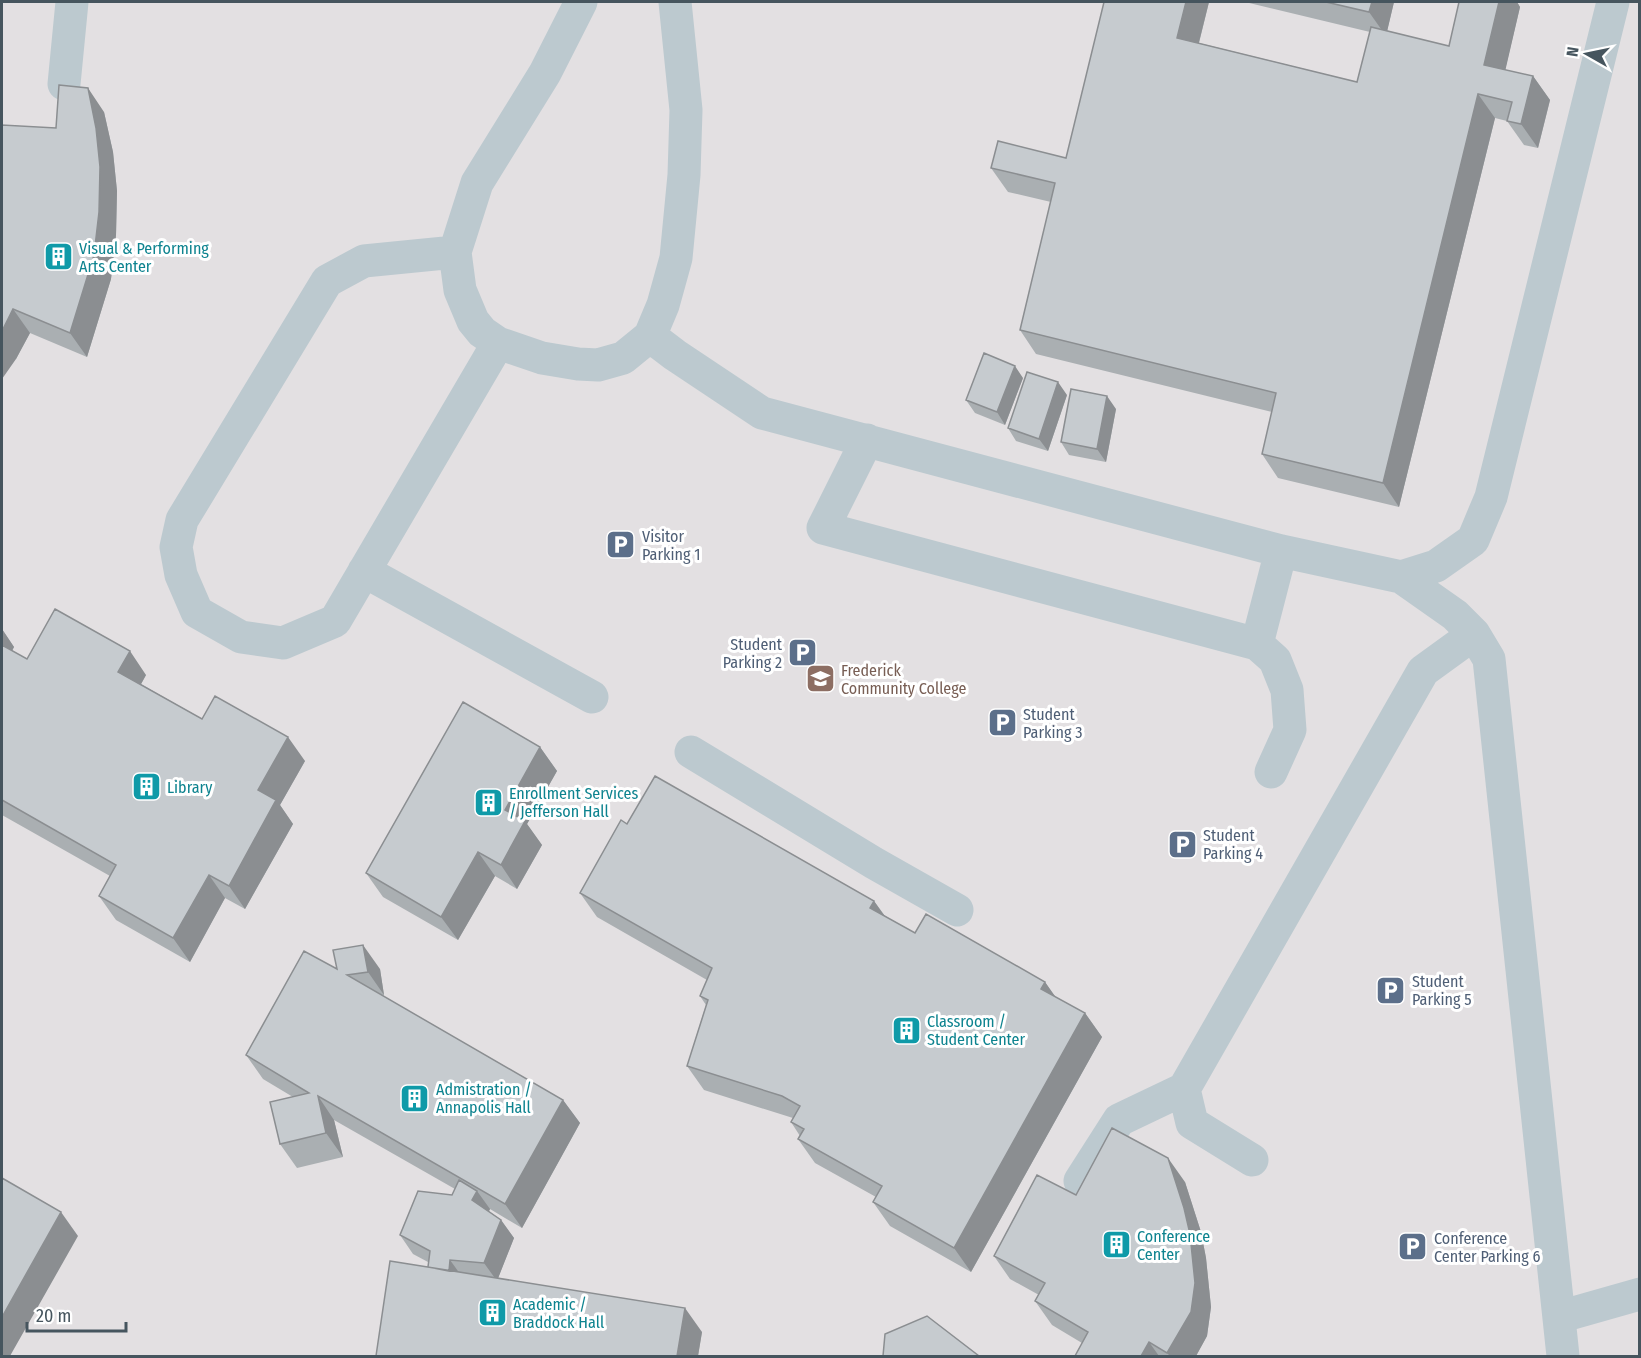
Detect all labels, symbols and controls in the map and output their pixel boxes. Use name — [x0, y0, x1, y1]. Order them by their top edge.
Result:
north arrow — [1557, 24, 1617, 84]
text: N — [1563, 46, 1583, 58]
place label: Visual & Performing Arts Center — [79, 239, 209, 276]
building icon: Visual & Performing Arts Center — [42, 241, 74, 273]
place label: Visitor Parking 1 — [642, 527, 700, 564]
parking icon: Visitor Parking 1 — [605, 529, 637, 561]
place label: Student Parking 2 — [723, 635, 783, 672]
parking icon: Student Parking 2 — [787, 637, 819, 669]
place label: Frederick Community College — [841, 661, 967, 698]
school or university icon: Frederick Community College — [804, 663, 836, 695]
place label: Student Parking 3 — [1023, 705, 1082, 742]
parking icon: Student Parking 3 — [986, 707, 1018, 739]
building icon: Library — [130, 771, 162, 803]
place label: Library — [167, 778, 213, 797]
place label: Enrollment Services / Jefferson Hall — [509, 784, 638, 821]
building icon: Enrollment Services / Jefferson Hall — [472, 786, 504, 818]
place label: Student Parking 4 — [1203, 826, 1263, 863]
parking icon: Student Parking 4 — [1166, 828, 1198, 860]
place label: Student Parking 5 — [1412, 972, 1472, 1009]
parking icon: Student Parking 5 — [1375, 974, 1407, 1006]
place label: Classroom / Student Center — [927, 1012, 1025, 1049]
building icon: Classroom / Student Center — [890, 1014, 922, 1046]
place label: Admistration / Annapolis Hall — [436, 1080, 532, 1117]
building icon: Admistration / Annapolis Hall — [399, 1082, 431, 1114]
place label: Conference Center — [1137, 1227, 1210, 1264]
building icon: Conference Center — [1100, 1229, 1132, 1261]
place label: Conference Center Parking 6 — [1434, 1229, 1541, 1266]
parking icon: Conference Center Parking 6 — [1397, 1231, 1429, 1263]
scale bar — [27, 1295, 126, 1333]
place label: Academic / Braddock Hall — [513, 1295, 604, 1332]
building icon: Academic / Braddock Hall — [476, 1297, 508, 1329]
text: 20 m — [36, 1305, 71, 1327]

